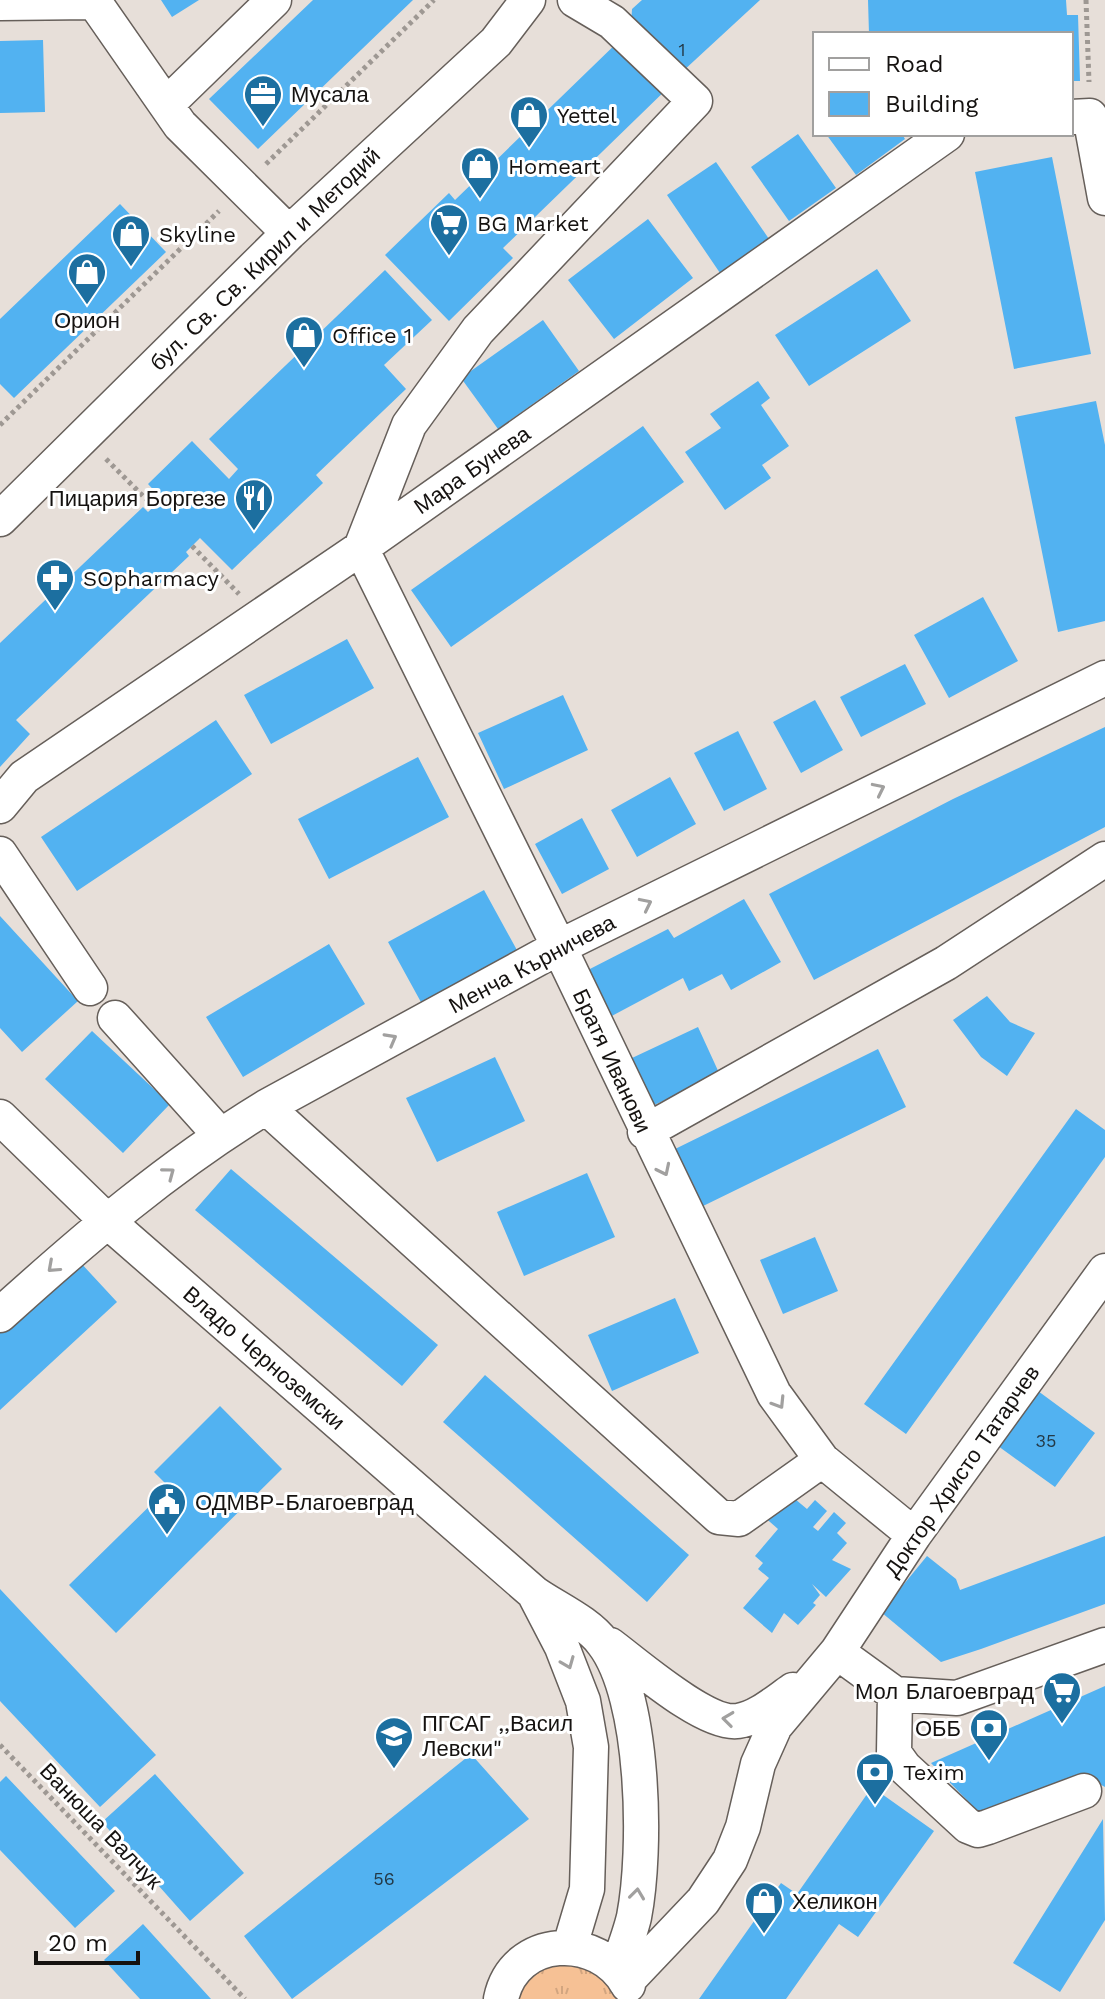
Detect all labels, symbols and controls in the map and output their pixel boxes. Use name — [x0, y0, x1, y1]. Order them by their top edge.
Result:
legend — [813, 32, 1073, 136]
house number: 1 — [678, 39, 686, 60]
text: Road — [885, 50, 944, 78]
office icon: Мусала — [242, 73, 284, 128]
place label: Мусала — [291, 82, 369, 107]
text: Building — [885, 90, 978, 118]
shop icon: Yettel — [508, 94, 550, 149]
place label: Yettel — [557, 103, 617, 128]
street label: бул. Св. Св. Кирил и Методий — [145, 142, 385, 376]
shop icon: Homeart — [459, 145, 501, 200]
place label: Homeart — [508, 154, 601, 179]
supermarket icon: BG Market — [428, 202, 470, 257]
place label: BG Market — [477, 211, 589, 236]
shop icon: Skyline — [110, 213, 152, 268]
place label: Skyline — [159, 222, 236, 247]
shop icon: Орион — [66, 251, 108, 306]
place label: Орион — [54, 308, 120, 333]
shop icon: Office 1 — [283, 314, 325, 369]
place label: Office 1 — [332, 323, 412, 348]
street label: Мара Бунева — [409, 420, 535, 519]
restaurant icon: Пицария Боргезе — [233, 477, 275, 532]
place label: Пицария Боргезе — [49, 486, 226, 511]
pharmacy icon: SOpharmacy — [34, 557, 76, 612]
place label: SOpharmacy — [83, 566, 220, 591]
one-way arrow — [871, 783, 885, 799]
one-way arrow — [637, 899, 652, 914]
street label: Менча Кърничева — [445, 909, 620, 1018]
street label: Братя Иванови — [568, 985, 656, 1137]
one-way arrow — [383, 1033, 397, 1048]
one-way arrow — [654, 1161, 670, 1176]
one-way arrow — [160, 1169, 175, 1183]
one-way arrow — [48, 1258, 63, 1272]
street label: Владо Черноземски — [178, 1281, 350, 1435]
street label: Доктор Христо Татарчев — [879, 1361, 1045, 1581]
one-way arrow — [770, 1394, 785, 1409]
house number: 35 — [1036, 1430, 1056, 1451]
public building icon: ОДМВР-Благоевград — [146, 1481, 188, 1536]
place label: ОДМВР-Благоевград — [195, 1490, 414, 1515]
one-way arrow — [558, 1655, 575, 1669]
supermarket icon: Мол Благоевград — [1041, 1670, 1083, 1725]
place label: Мол Благоевград — [855, 1679, 1034, 1704]
bank icon: ОББ — [968, 1707, 1010, 1762]
one-way arrow — [722, 1710, 735, 1727]
place label: ПГСАГ ,,Васил Левски" — [422, 1711, 573, 1761]
school or university icon: ПГСАГ ,,Васил Левски" — [373, 1715, 415, 1770]
place label: ОББ — [915, 1716, 961, 1741]
bank icon: Texim — [854, 1751, 896, 1806]
street label: Ванюша Валчук — [35, 1758, 167, 1894]
place label: Texim — [903, 1760, 965, 1785]
house number: 56 — [373, 1868, 395, 1889]
shop icon: Хеликон — [743, 1880, 785, 1935]
one-way arrow — [628, 1887, 645, 1900]
place label: Хеликон — [792, 1889, 878, 1914]
scale bar — [36, 1915, 138, 1965]
text: 20 m — [48, 1929, 108, 1957]

